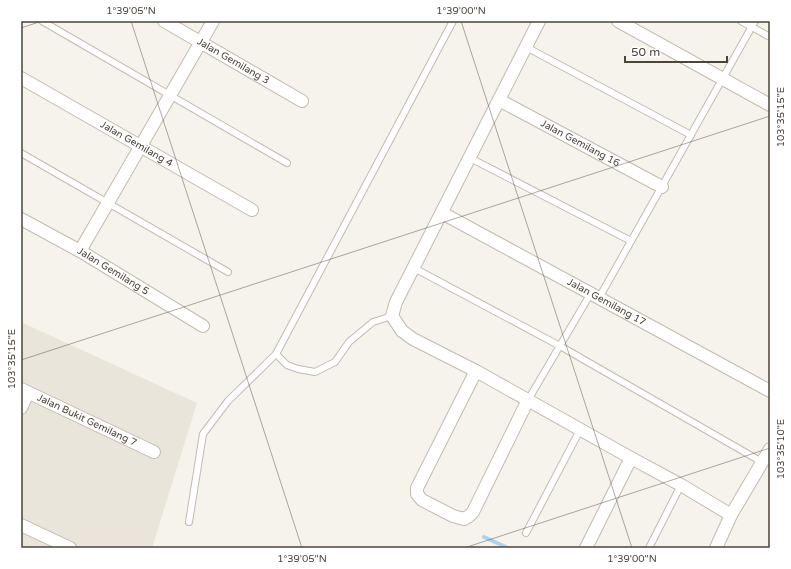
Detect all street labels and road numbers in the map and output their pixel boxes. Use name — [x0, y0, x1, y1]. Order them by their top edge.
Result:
street label: Jalan Gemilang 3 — [195, 35, 271, 87]
street label: Jalan Gemilang 16 — [539, 117, 622, 169]
street label: Jalan Gemilang 4 — [98, 119, 175, 169]
street label: Jalan Gemilang 5 — [75, 245, 151, 298]
street label: Jalan Gemilang 17 — [565, 276, 648, 328]
street label: Jalan Bukit Gemilang 7 — [35, 392, 139, 449]

